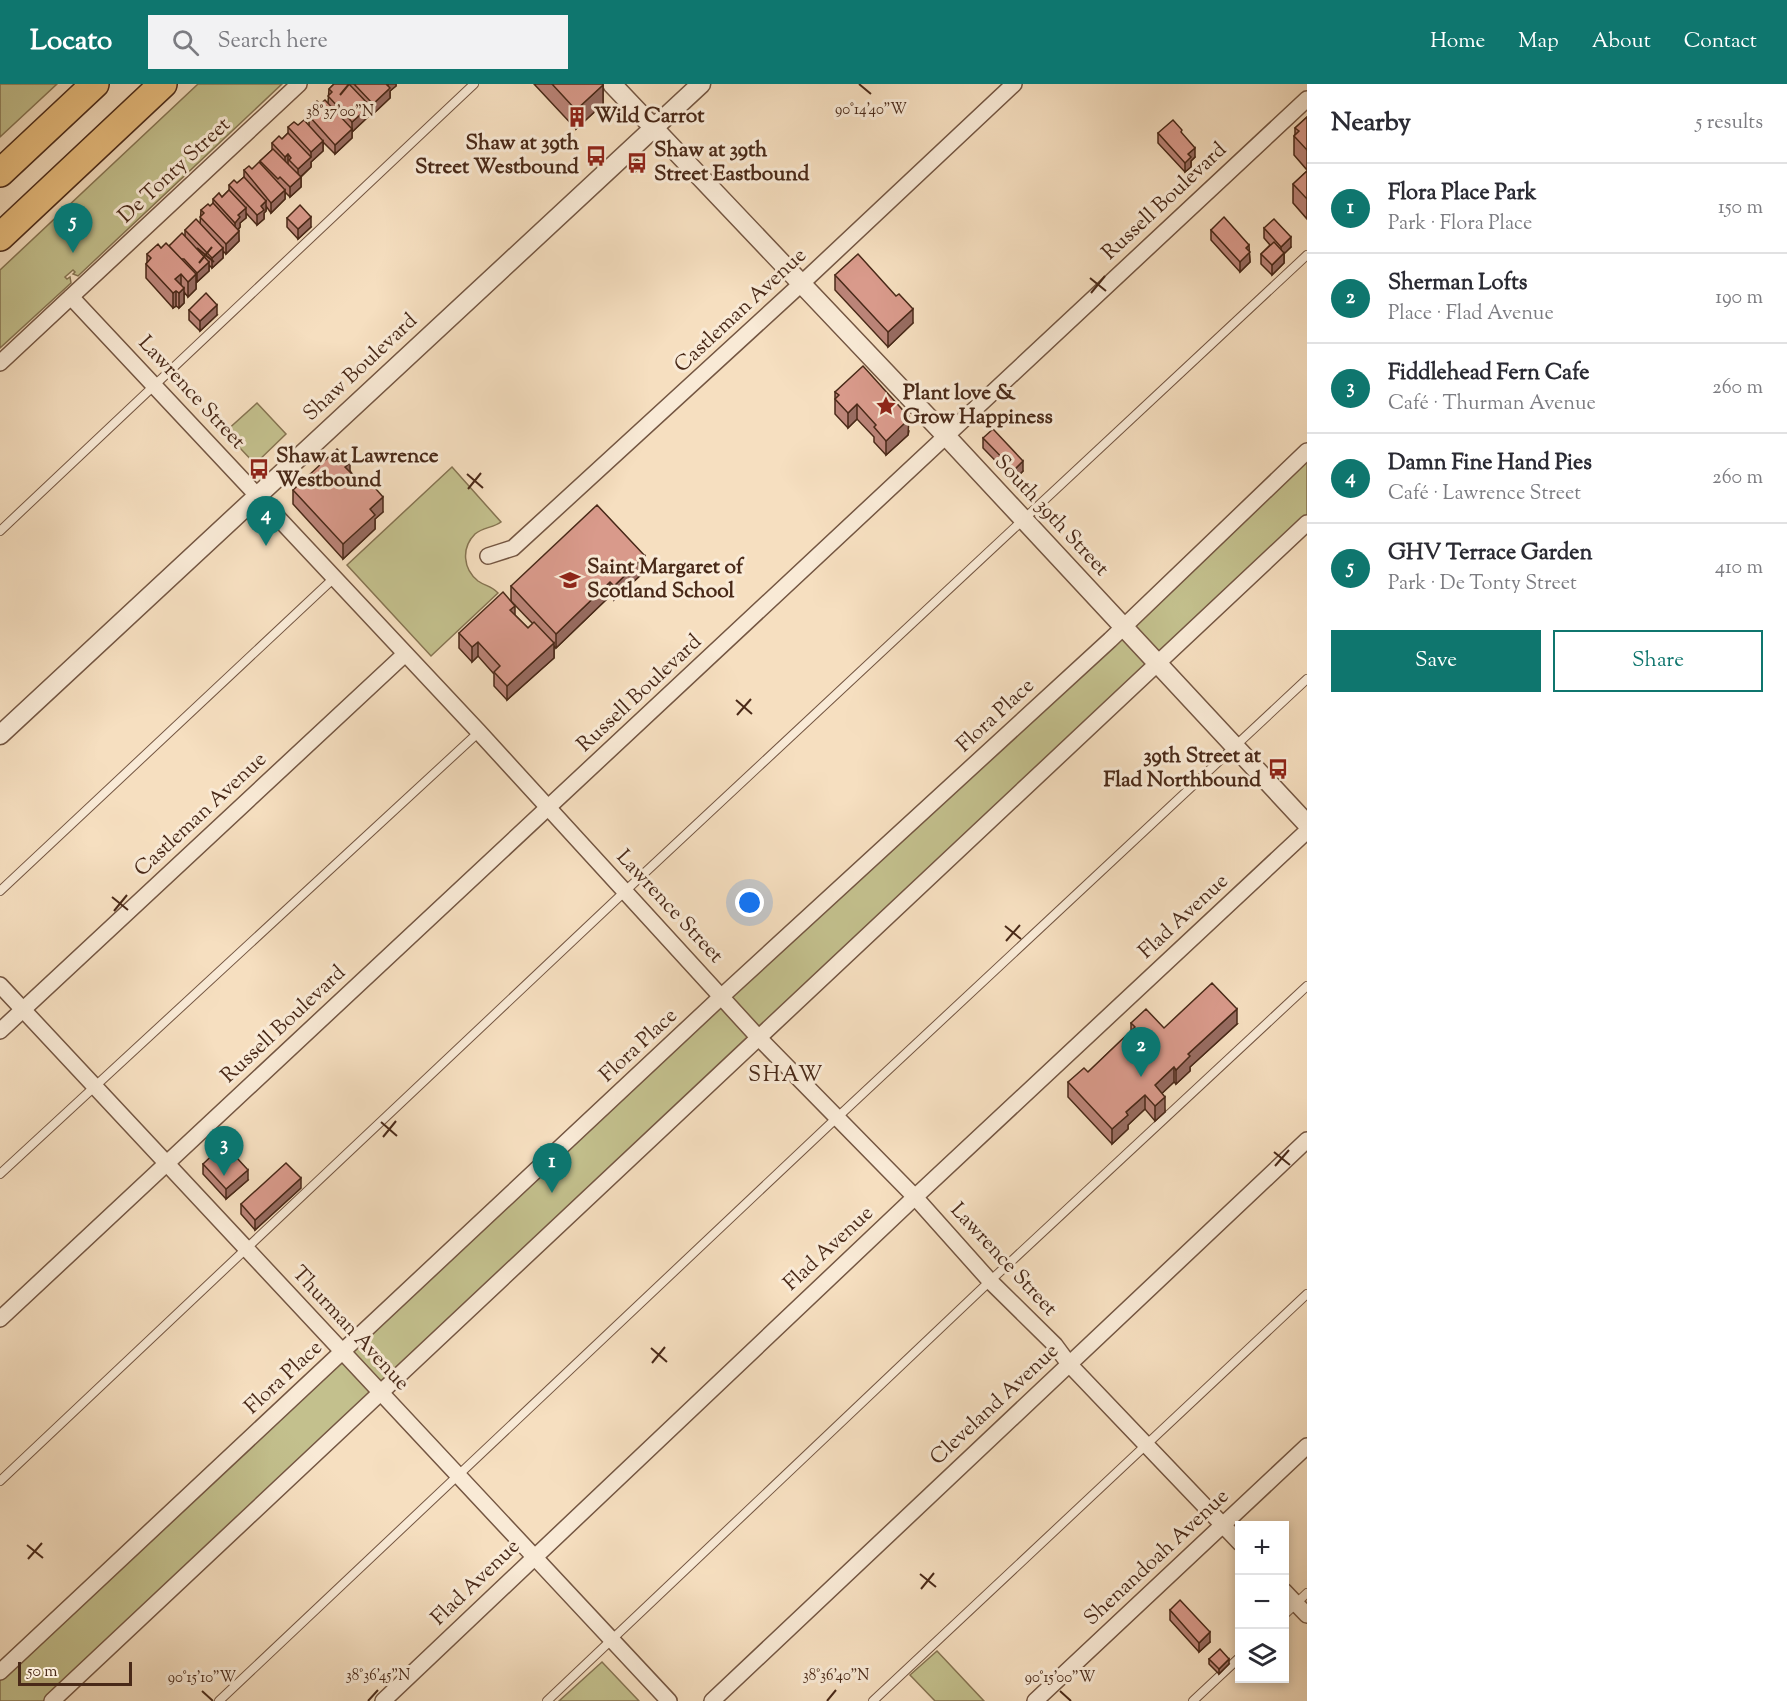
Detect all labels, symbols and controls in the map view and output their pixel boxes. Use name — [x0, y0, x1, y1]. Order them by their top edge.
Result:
search box — [148, 15, 568, 69]
text: Locato — [30, 22, 112, 62]
icon: search — [169, 26, 202, 59]
text: Search here — [217, 26, 328, 58]
text: Home — [1430, 27, 1485, 57]
text: Map — [1518, 27, 1559, 57]
text: About — [1592, 27, 1651, 57]
text: Contact — [1684, 27, 1757, 57]
text: 90°14'40"W — [835, 100, 907, 121]
text: 38°37'00"N — [306, 102, 374, 123]
place label: Wild Carrot — [594, 102, 705, 132]
building icon: Wild Carrot — [565, 105, 589, 129]
text: Nearby — [1331, 105, 1411, 142]
text: 5 results — [1696, 109, 1763, 138]
street label: De Tonty Street — [112, 111, 238, 231]
place label: Shaw at 39th Street Westbound — [415, 129, 580, 183]
place label: Shaw at 39th Street Eastbound — [654, 136, 810, 190]
street label: Russell Boulevard — [1096, 136, 1234, 268]
bus stop icon: Shaw at 39th Street Westbound — [584, 144, 608, 168]
bus stop icon: Shaw at 39th Street Eastbound — [625, 151, 649, 175]
text: Flora Place Park — [1388, 178, 1537, 210]
text: 1 — [1347, 194, 1354, 223]
text: 150 m — [1718, 194, 1763, 223]
pin: 5 — [54, 204, 92, 253]
text: Park · Flora Place — [1388, 210, 1532, 239]
street label: Castleman Avenue — [668, 242, 814, 380]
text: Sherman Lofts — [1388, 268, 1527, 300]
text: 2 — [1346, 284, 1355, 313]
text: 190 m — [1715, 284, 1763, 313]
text: Place · Flad Avenue — [1388, 300, 1554, 329]
street label: Shaw Boulevard — [297, 307, 425, 429]
street label: Lawrence Street — [130, 330, 252, 456]
text: Fiddlehead Fern Cafe — [1388, 358, 1590, 390]
text: 3 — [1346, 374, 1355, 403]
text: 260 m — [1712, 374, 1763, 403]
place label: Plant love & Grow Happiness — [903, 379, 1053, 433]
text: Café · Thurman Avenue — [1388, 390, 1596, 419]
place icon: Plant love & Grow Happiness — [874, 394, 898, 418]
place label: Shaw at Lawrence Westbound — [276, 442, 439, 496]
street label: South 39th Street — [987, 448, 1115, 584]
text: Damn Fine Hand Pies — [1388, 448, 1592, 480]
bus stop icon: Shaw at Lawrence Westbound — [247, 457, 271, 481]
text: 4 — [1345, 464, 1356, 493]
text: 260 m — [1712, 464, 1763, 493]
text: Café · Lawrence Street — [1388, 480, 1581, 509]
pin: 4 — [246, 496, 286, 546]
text: GHV Terrace Garden — [1388, 538, 1592, 570]
place label: Saint Margaret of Scotland School — [587, 553, 745, 607]
text: 5 — [1347, 554, 1354, 583]
text: 410 m — [1715, 554, 1763, 583]
school or university icon: Saint Margaret of Scotland School — [558, 568, 582, 592]
text: Park · De Tonty Street — [1388, 570, 1577, 599]
street label: Russell Boulevard — [571, 628, 709, 760]
button: Save — [1331, 630, 1541, 692]
button: Share — [1553, 630, 1763, 692]
street label: Flora Place — [950, 672, 1042, 760]
place label: 39th Street at Flad Northbound — [1104, 742, 1262, 796]
street label: Castleman Avenue — [128, 746, 274, 884]
bus stop icon: 39th Street at Flad Northbound — [1266, 757, 1290, 781]
street label: Lawrence Street — [608, 844, 730, 970]
street label: Flad Avenue — [1132, 867, 1236, 967]
your location — [735, 888, 764, 917]
street label: Russell Boulevard — [215, 959, 353, 1091]
street label: Flora Place — [593, 1002, 685, 1090]
pin: 2 — [1122, 1028, 1160, 1077]
district label: SHAW — [748, 1060, 824, 1092]
pin: 3 — [204, 1126, 244, 1176]
pin: 1 — [532, 1144, 572, 1193]
street label: Lawrence Street — [942, 1197, 1064, 1323]
street label: Flad Avenue — [777, 1199, 881, 1299]
street label: Thurman Avenue — [284, 1260, 416, 1398]
street label: Flora Place — [238, 1334, 330, 1422]
street label: Cleveland Avenue — [924, 1337, 1066, 1473]
street label: Shenandoah Avenue — [1078, 1483, 1236, 1633]
map controls — [1235, 1521, 1289, 1683]
button: + — [1235, 1521, 1289, 1575]
street label: Flad Avenue — [425, 1533, 527, 1633]
button: − — [1235, 1575, 1289, 1629]
button: layers — [1235, 1629, 1289, 1683]
scale bar — [18, 1659, 132, 1686]
text: 50 m — [27, 1661, 58, 1684]
text: 38°36'45"N — [346, 1666, 410, 1687]
text: 38°36'40"N — [803, 1666, 869, 1687]
text: 90°15'10"W — [168, 1668, 237, 1689]
text: 90°15'00"W — [1025, 1668, 1096, 1689]

